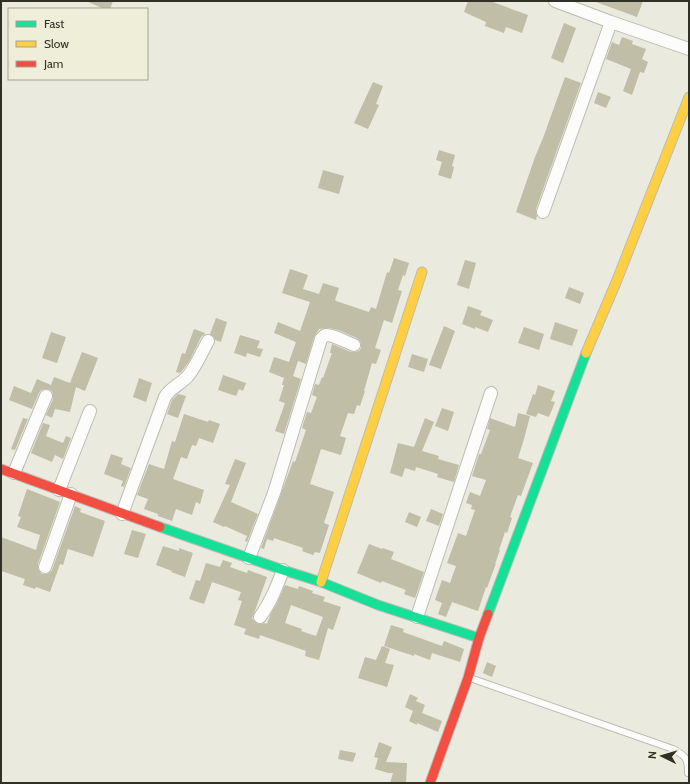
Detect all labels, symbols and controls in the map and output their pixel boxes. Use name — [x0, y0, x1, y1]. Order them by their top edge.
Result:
legend — [8, 8, 148, 80]
text: Fast — [44, 16, 64, 31]
text: Slow — [44, 36, 69, 51]
text: Jam — [43, 56, 63, 71]
north arrow — [642, 736, 682, 776]
text: N — [645, 751, 659, 760]

